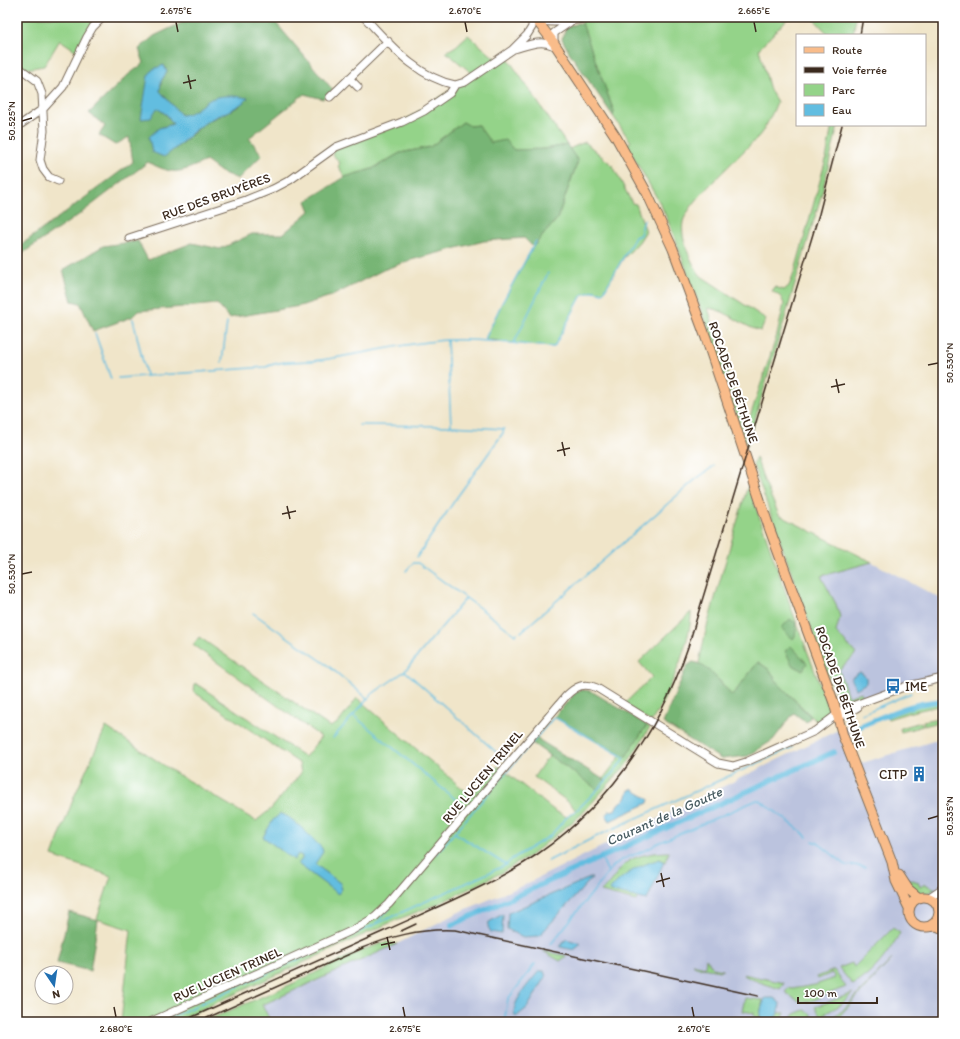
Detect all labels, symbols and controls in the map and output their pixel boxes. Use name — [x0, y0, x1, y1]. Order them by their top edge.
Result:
text: 2.675°E — [160, 4, 192, 17]
text: 2.670°E — [449, 4, 482, 17]
text: 2.665°E — [738, 4, 770, 17]
legend — [796, 34, 926, 126]
text: Route — [832, 43, 862, 57]
text: Voie ferrée — [832, 63, 887, 77]
text: Parc — [832, 83, 855, 97]
text: 50.525°N — [5, 101, 18, 141]
text: Eau — [832, 103, 852, 117]
street label: RUE DES BRUYÈRES — [160, 170, 273, 223]
street label: ROCADE DE BÉTHUNE — [706, 319, 761, 445]
text: 50.530°N — [943, 343, 956, 383]
text: 50.530°N — [5, 554, 18, 594]
street label: ROCADE DE BÉTHUNE — [813, 624, 868, 750]
bus stop icon: IME — [884, 677, 902, 695]
place label: IME — [905, 679, 927, 694]
street label: RUE LUCIEN TRINEL — [439, 726, 526, 826]
building icon: CITP — [910, 765, 928, 783]
place label: CITP — [879, 767, 907, 782]
water label: Courant de la Goutte — [604, 783, 726, 850]
text: 50.535°N — [943, 796, 956, 836]
street label: RUE LUCIEN TRINEL — [171, 944, 284, 1005]
north arrow — [34, 965, 74, 1005]
scale bar — [798, 979, 877, 1005]
text: 100 m — [804, 986, 837, 1000]
text: N — [51, 987, 61, 1001]
text: 2.680°E — [99, 1022, 133, 1035]
text: 2.675°E — [389, 1022, 421, 1035]
text: 2.670°E — [678, 1022, 711, 1035]

